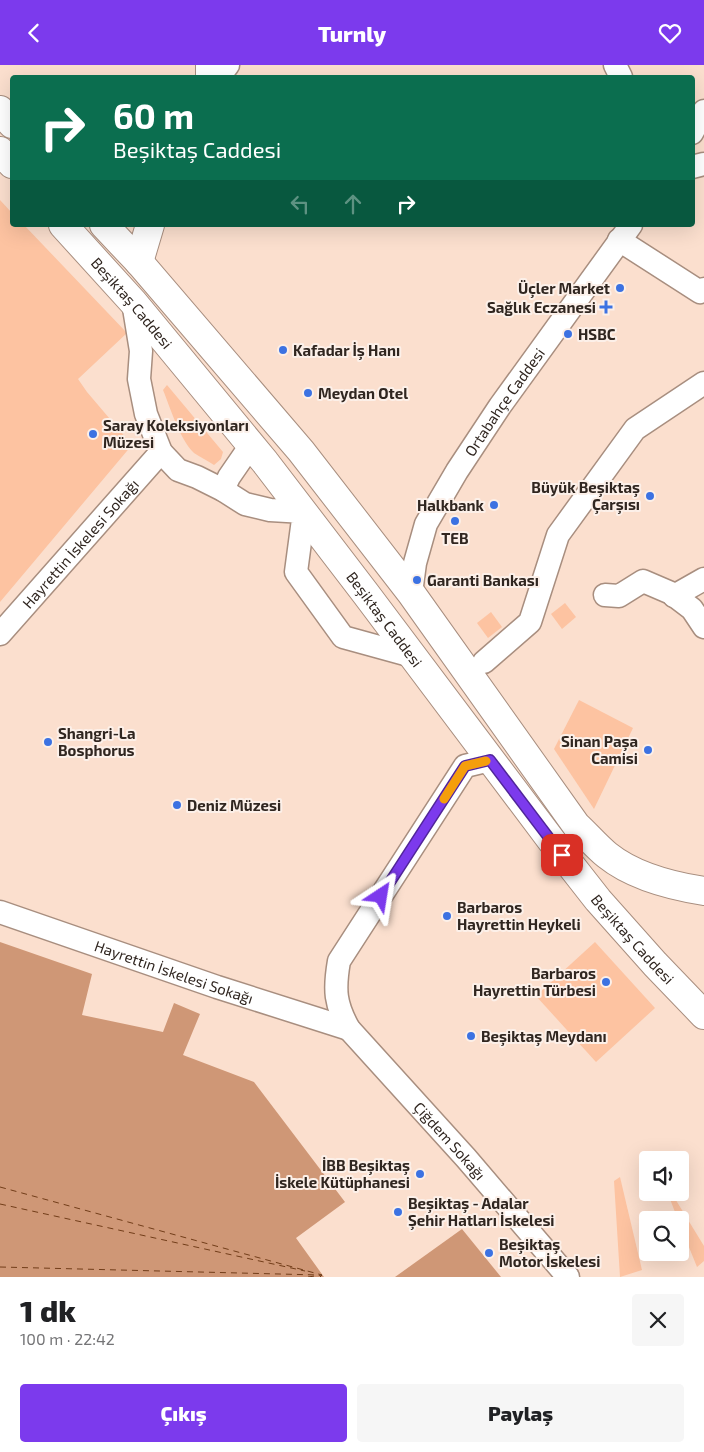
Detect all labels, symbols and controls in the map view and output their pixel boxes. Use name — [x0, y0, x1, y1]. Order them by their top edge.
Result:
icon: back — [20, 19, 48, 47]
icon: heart — [656, 19, 684, 47]
text: Turnly — [318, 20, 386, 46]
text: 60 m — [113, 94, 194, 136]
icon: right — [30, 95, 95, 160]
text: Beşiktaş Caddesi — [113, 136, 281, 162]
icon: left — [286, 190, 314, 218]
icon: ahead — [339, 190, 367, 218]
icon: right — [392, 190, 420, 218]
street label: Beşiktaş Caddesi — [88, 253, 176, 352]
place label: Üçler Market — [518, 279, 610, 299]
marker: Üçler Market — [614, 282, 626, 294]
place label: Sağlık Eczanesi — [487, 298, 596, 316]
marker: Sağlık Eczanesi — [600, 301, 612, 313]
place label: HSBC — [578, 325, 616, 343]
marker: HSBC — [562, 328, 574, 340]
place label: Kafadar İş Hanı — [293, 341, 400, 361]
marker: Kafadar İş Hanı — [277, 344, 289, 356]
street label: Ortabahçe Caddesi — [461, 344, 548, 459]
place label: Meydan Otel — [318, 384, 408, 403]
marker: Meydan Otel — [302, 387, 314, 399]
place label: Saray Koleksiyonları Müzesi — [103, 416, 249, 451]
marker: Saray Koleksiyonları Müzesi — [87, 428, 99, 440]
street label: Hayrettin İskelesi Sokağı — [18, 475, 142, 612]
place label: Büyük Beşiktaş Çarşısı — [531, 478, 640, 515]
marker: Büyük Beşiktaş Çarşısı — [644, 490, 656, 502]
place label: Halkbank — [417, 496, 485, 514]
marker: Halkbank — [488, 499, 500, 511]
marker: TEB — [449, 515, 461, 527]
place label: TEB — [441, 529, 469, 547]
street label: Beşiktaş Caddesi — [343, 568, 427, 670]
place label: Garanti Bankası — [427, 571, 539, 589]
marker: Garanti Bankası — [411, 574, 423, 586]
place label: Shangri-La Bosphorus — [58, 724, 135, 759]
place label: Sinan Paşa Camisi — [561, 732, 638, 767]
marker: Shangri-La Bosphorus — [42, 736, 54, 748]
marker: Sinan Paşa Camisi — [642, 744, 654, 756]
place label: Deniz Müzesi — [187, 796, 281, 814]
marker: Deniz Müzesi — [171, 799, 183, 811]
pin — [541, 834, 583, 876]
icon: arrive — [548, 841, 576, 869]
position arrow — [354, 869, 406, 921]
street label: Beşiktaş Caddesi — [588, 890, 678, 988]
place label: Barbaros Hayrettin Heykeli — [457, 898, 581, 934]
marker: Barbaros Hayrettin Heykeli — [441, 910, 453, 922]
street label: Hayrettin İskelesi Sokağı — [92, 936, 256, 1007]
place label: Barbaros Hayrettin Türbesi — [473, 964, 596, 1000]
marker: Barbaros Hayrettin Türbesi — [600, 976, 612, 988]
place label: Beşiktaş Meydanı — [481, 1027, 607, 1047]
marker: Beşiktaş Meydanı — [465, 1030, 477, 1042]
street label: Çiğdem Sokağı — [410, 1098, 490, 1183]
map controls — [639, 1151, 689, 1261]
button: sound — [639, 1151, 689, 1201]
place label: İBB Beşiktaş İskele Kütüphanesi — [275, 1156, 410, 1191]
marker: İBB Beşiktaş İskele Kütüphanesi — [414, 1168, 426, 1180]
place label: Beşiktaş - Adalar Şehir Hatları İskelesi — [408, 1194, 555, 1231]
marker: Beşiktaş - Adalar Şehir Hatları İskelesi — [392, 1206, 404, 1218]
button: search — [639, 1211, 689, 1261]
place label: Beşiktaş Motor İskelesi — [499, 1235, 600, 1270]
marker: Beşiktaş Motor İskelesi — [483, 1247, 495, 1259]
text: 1 dk — [20, 1292, 76, 1328]
button: close — [632, 1294, 684, 1346]
text: 100 m · 22:42 — [20, 1329, 115, 1348]
button: Çıkış — [20, 1384, 347, 1442]
button: Paylaş — [357, 1384, 684, 1442]

